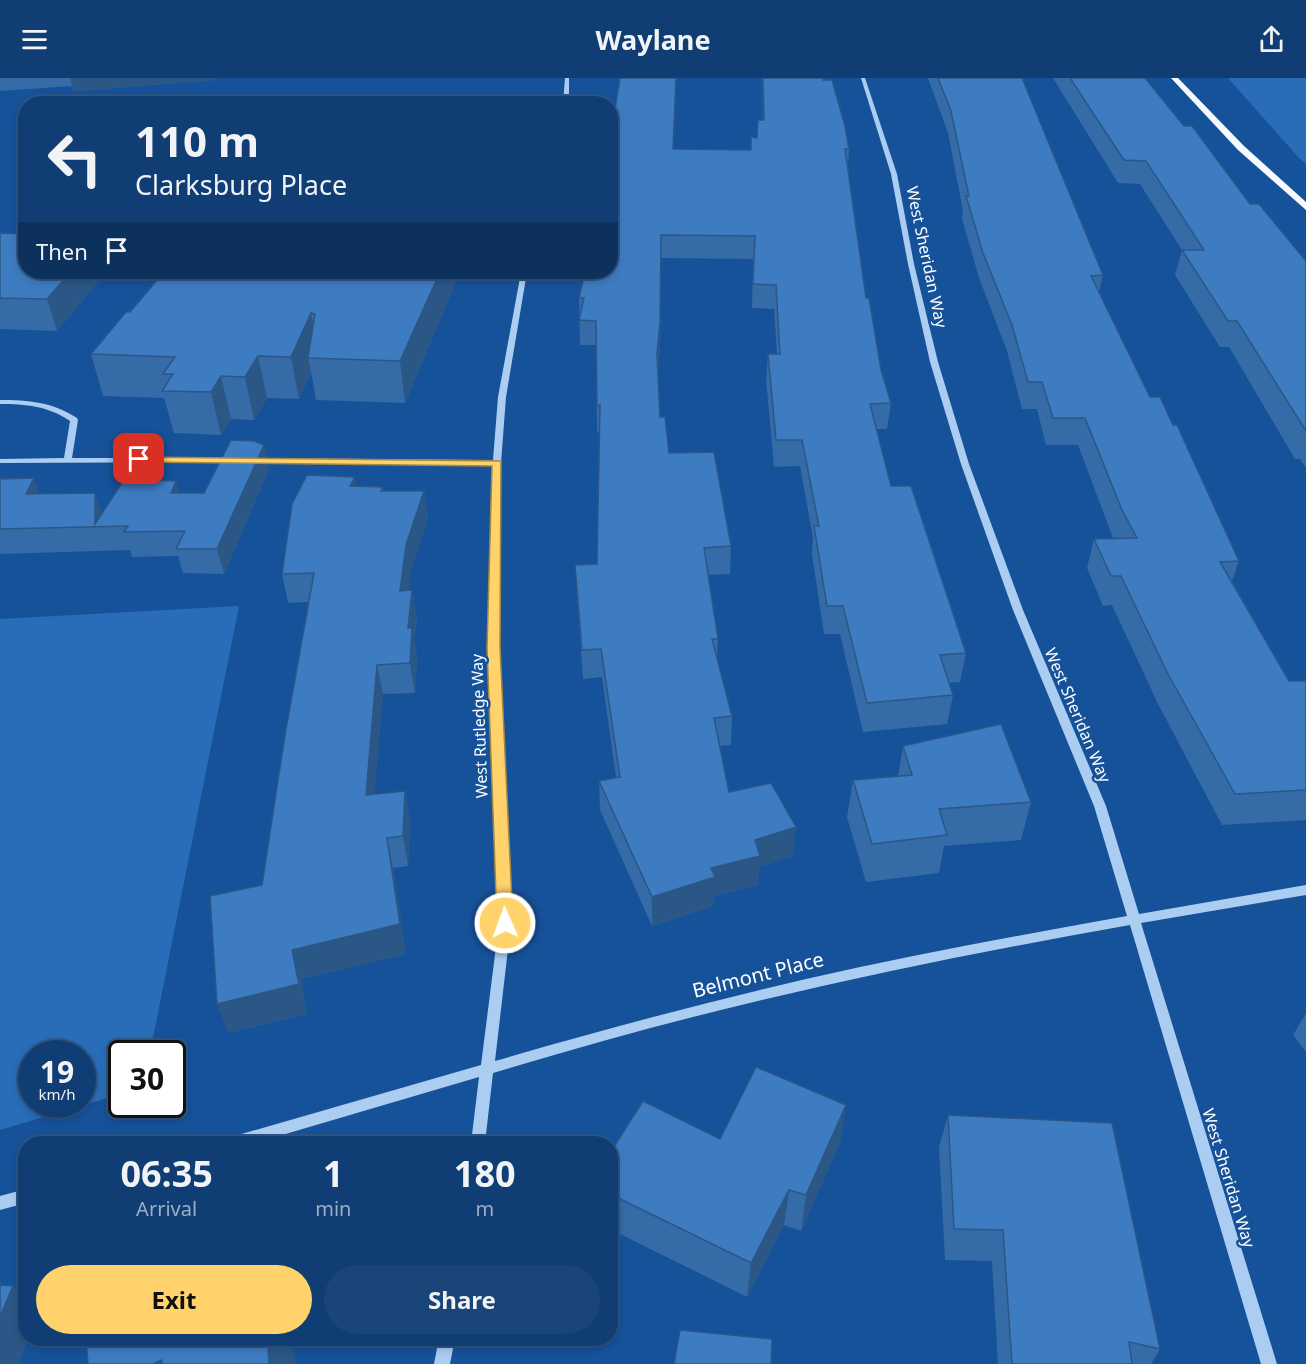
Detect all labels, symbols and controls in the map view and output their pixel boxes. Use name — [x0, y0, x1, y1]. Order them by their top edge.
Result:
text: Waylane — [595, 21, 711, 58]
icon: menu — [18, 23, 51, 56]
icon: share — [1255, 23, 1288, 56]
text: 110 m — [135, 112, 259, 169]
icon: left — [36, 120, 114, 198]
text: Clarksburg Place — [135, 166, 347, 203]
street label: West Sheridan Way — [901, 184, 953, 331]
icon: arrive — [100, 234, 133, 267]
text: Then — [36, 236, 88, 266]
pin — [113, 433, 164, 484]
icon: arrive — [122, 442, 155, 475]
street label: West Sheridan Way — [1040, 644, 1117, 786]
street label: West Rutledge Way — [465, 653, 493, 799]
position arrow — [473, 891, 537, 955]
street label: Belmont Place — [689, 945, 826, 1004]
speed limit sign: 30 — [108, 1040, 186, 1118]
text: 19 — [40, 1051, 74, 1092]
text: km/h — [39, 1084, 75, 1104]
street label: West Sheridan Way — [1197, 1106, 1261, 1251]
text: 06:35 — [120, 1149, 213, 1198]
text: 1 — [323, 1149, 344, 1198]
text: 180 — [454, 1149, 516, 1198]
text: Arrival — [136, 1195, 197, 1222]
text: min — [315, 1195, 351, 1222]
text: m — [475, 1195, 494, 1222]
button: Exit — [36, 1265, 312, 1334]
button: Share — [324, 1265, 600, 1334]

